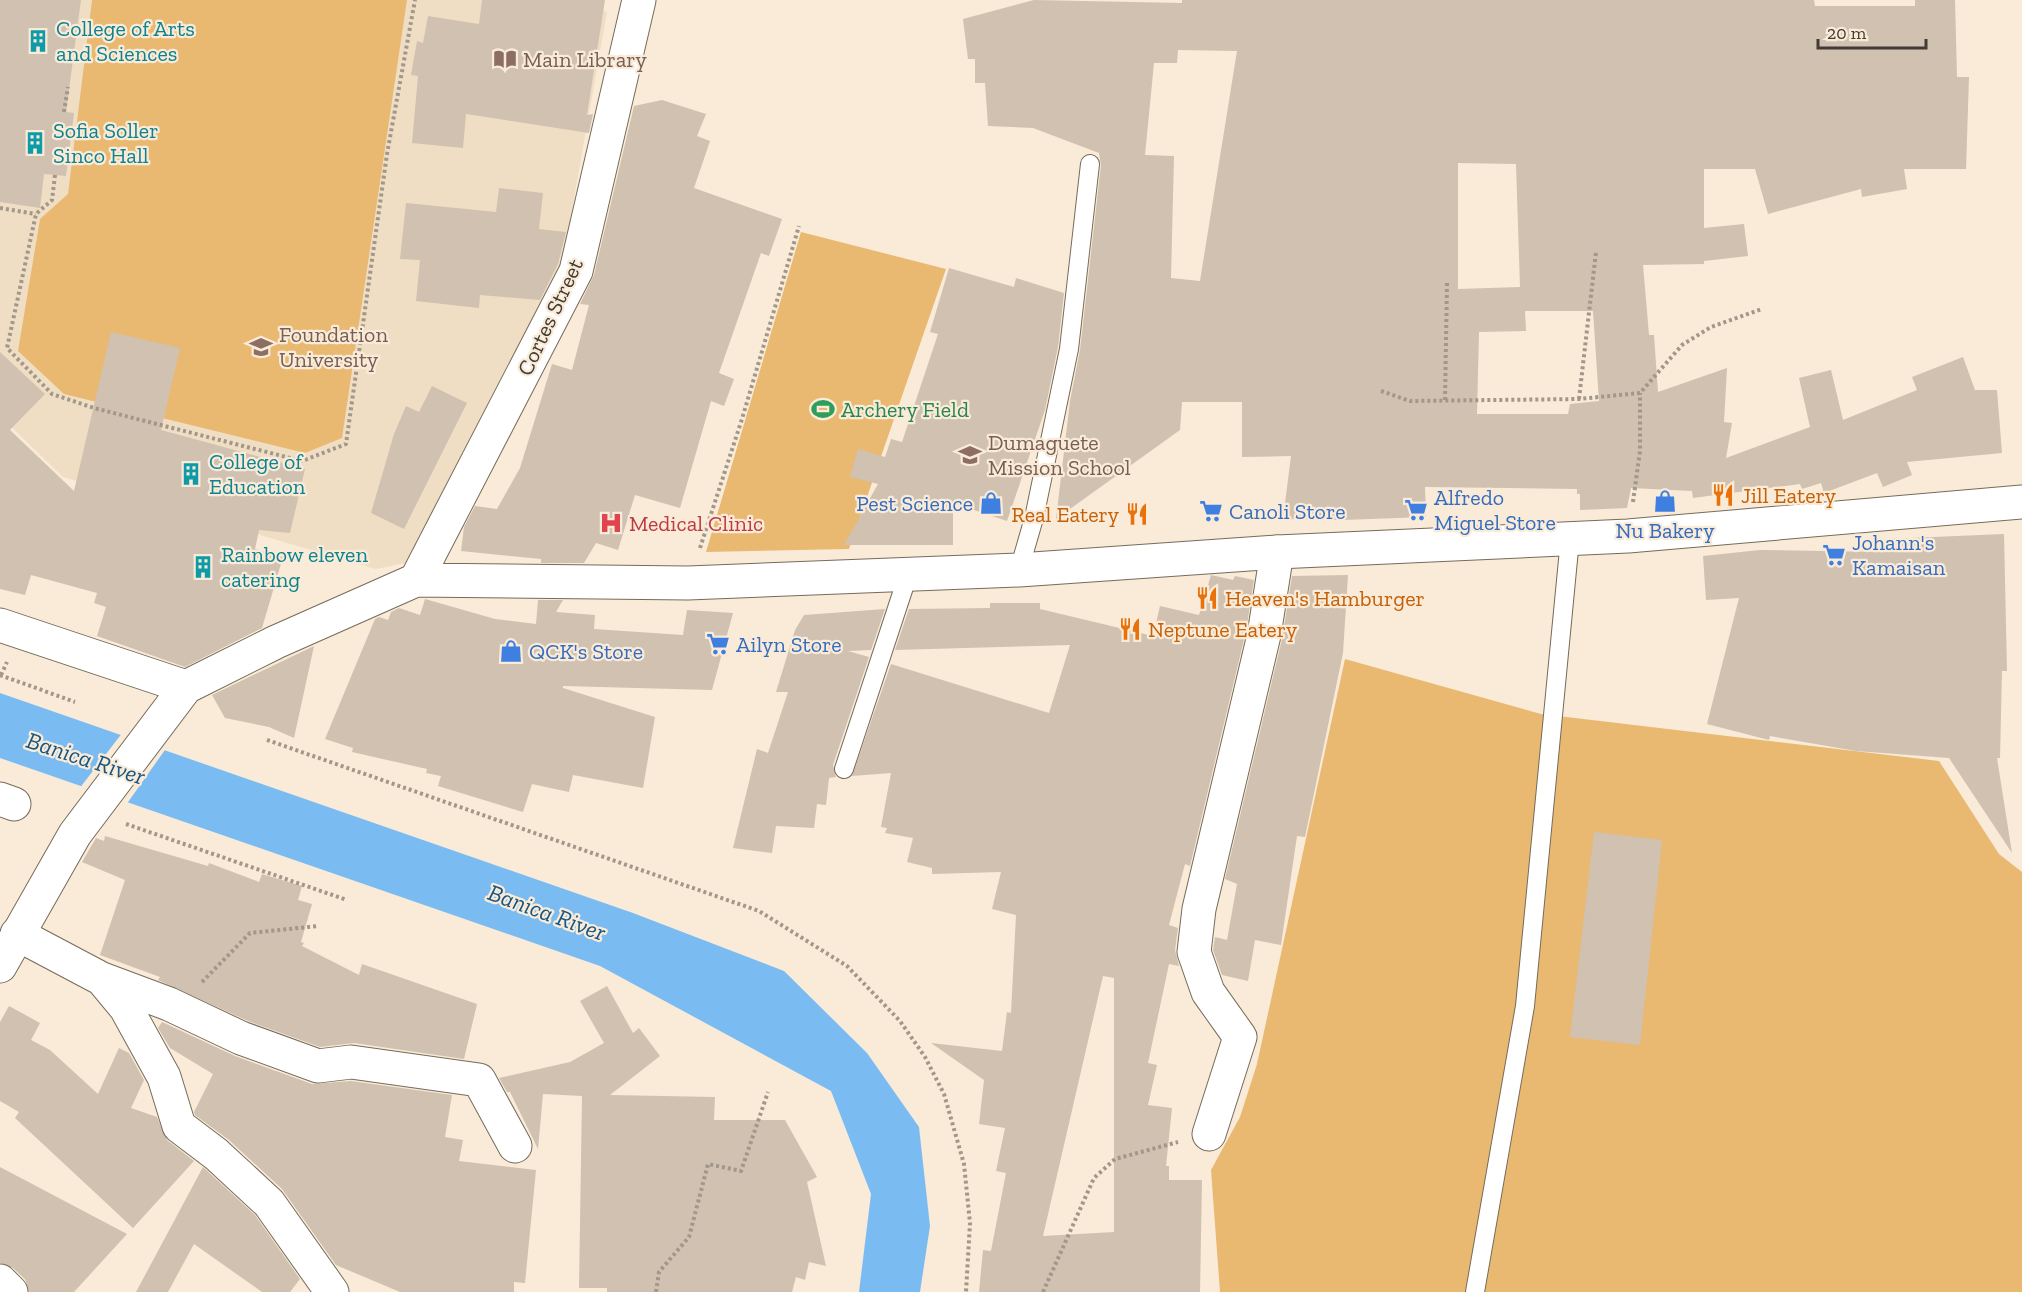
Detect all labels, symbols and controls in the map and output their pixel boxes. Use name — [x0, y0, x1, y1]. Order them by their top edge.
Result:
scale bar — [1818, 12, 1926, 50]
place label: College of Arts and Sciences — [56, 15, 195, 67]
text: 20 m — [1827, 22, 1867, 44]
building icon: College of Arts and Sciences — [25, 28, 51, 54]
library icon: Main Library — [492, 46, 518, 72]
place label: Main Library — [523, 46, 648, 73]
place label: Sofia Soller Sinco Hall — [53, 117, 158, 169]
building icon: Sofia Soller Sinco Hall — [22, 130, 48, 156]
street label: Cortes Street — [511, 254, 589, 380]
place label: Foundation University — [279, 321, 388, 373]
school or university icon: Foundation University — [248, 334, 274, 360]
sports icon: Archery Field — [810, 396, 836, 422]
place label: Archery Field — [841, 396, 969, 423]
place label: Dumaguete Mission School — [988, 429, 1131, 481]
school or university icon: Dumaguete Mission School — [957, 442, 983, 468]
place label: College of Education — [209, 448, 306, 500]
building icon: College of Education — [178, 461, 204, 487]
restaurant icon: Jill Eatery — [1710, 482, 1736, 508]
place label: Jill Eatery — [1741, 482, 1837, 509]
place label: Alfredo Miguel Store — [1434, 484, 1556, 536]
shop icon: Nu Bakery — [1652, 488, 1678, 514]
place label: Pest Science — [856, 490, 973, 517]
shop icon: Pest Science — [978, 490, 1004, 516]
supermarket icon: Alfredo Miguel Store — [1403, 497, 1429, 523]
supermarket icon: Canoli Store — [1198, 498, 1224, 524]
place label: Canoli Store — [1229, 498, 1346, 525]
place label: Real Eatery — [1011, 501, 1120, 528]
restaurant icon: Real Eatery — [1124, 501, 1150, 527]
hospital icon: Medical Clinic — [598, 510, 624, 536]
place label: Medical Clinic — [629, 510, 763, 537]
place label: Nu Bakery — [1616, 517, 1715, 544]
place label: Johann's Kamaisan — [1852, 529, 1946, 581]
place label: Rainbow eleven catering — [221, 541, 368, 593]
supermarket icon: Johann's Kamaisan — [1821, 542, 1847, 568]
building icon: Rainbow eleven catering — [190, 554, 216, 580]
restaurant icon: Heaven's Hamburger — [1194, 585, 1220, 611]
place label: Heaven's Hamburger — [1225, 585, 1425, 612]
restaurant icon: Neptune Eatery — [1117, 616, 1143, 642]
place label: Neptune Eatery — [1148, 616, 1298, 643]
supermarket icon: Ailyn Store — [705, 631, 731, 657]
place label: Ailyn Store — [736, 631, 842, 658]
shop icon: QCK's Store — [498, 638, 524, 664]
place label: QCK's Store — [529, 638, 643, 665]
water label: Banica River — [23, 725, 150, 791]
water label: Banica River — [484, 877, 611, 947]

